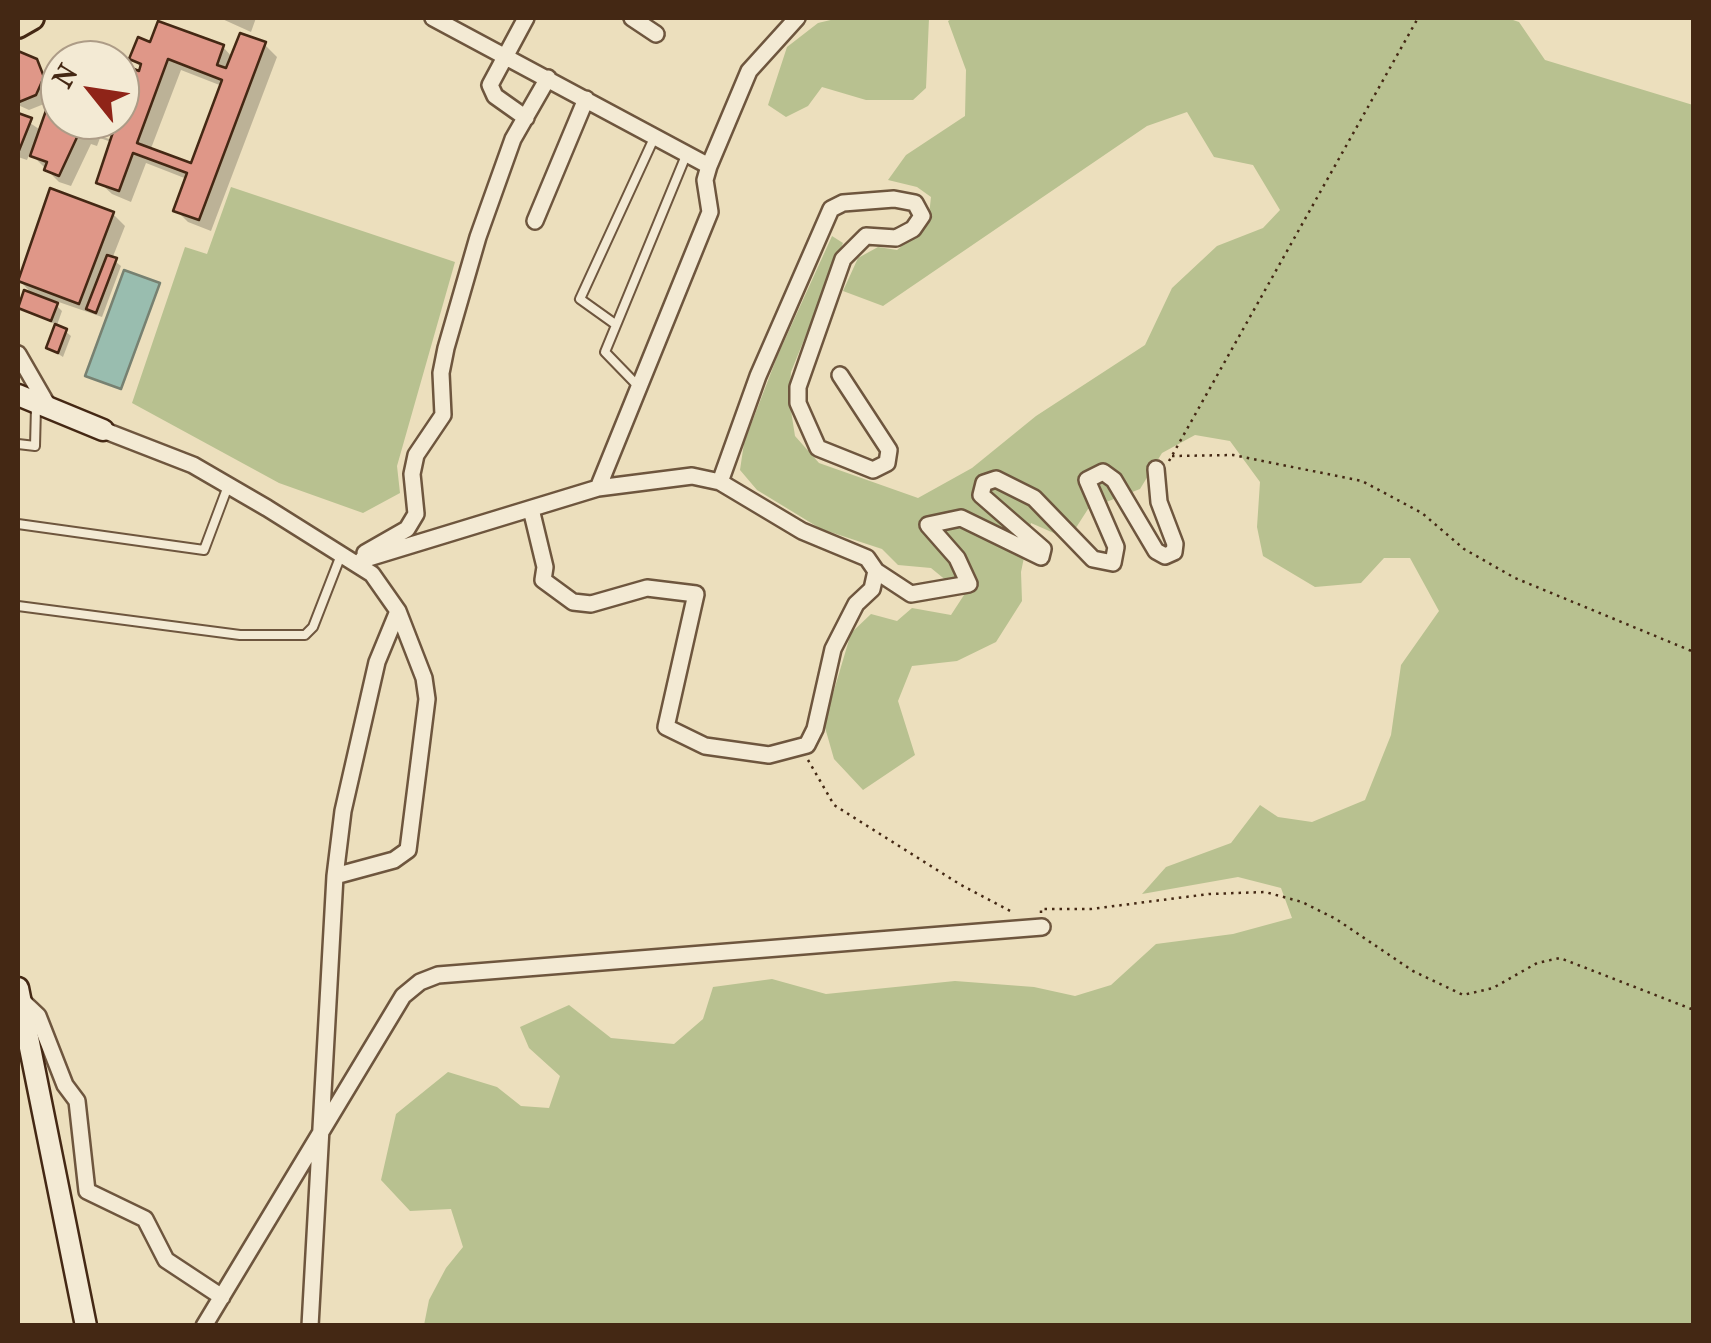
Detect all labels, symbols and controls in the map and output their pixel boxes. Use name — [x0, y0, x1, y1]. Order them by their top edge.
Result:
north arrow — [40, 40, 140, 140]
text: N — [46, 58, 85, 93]

